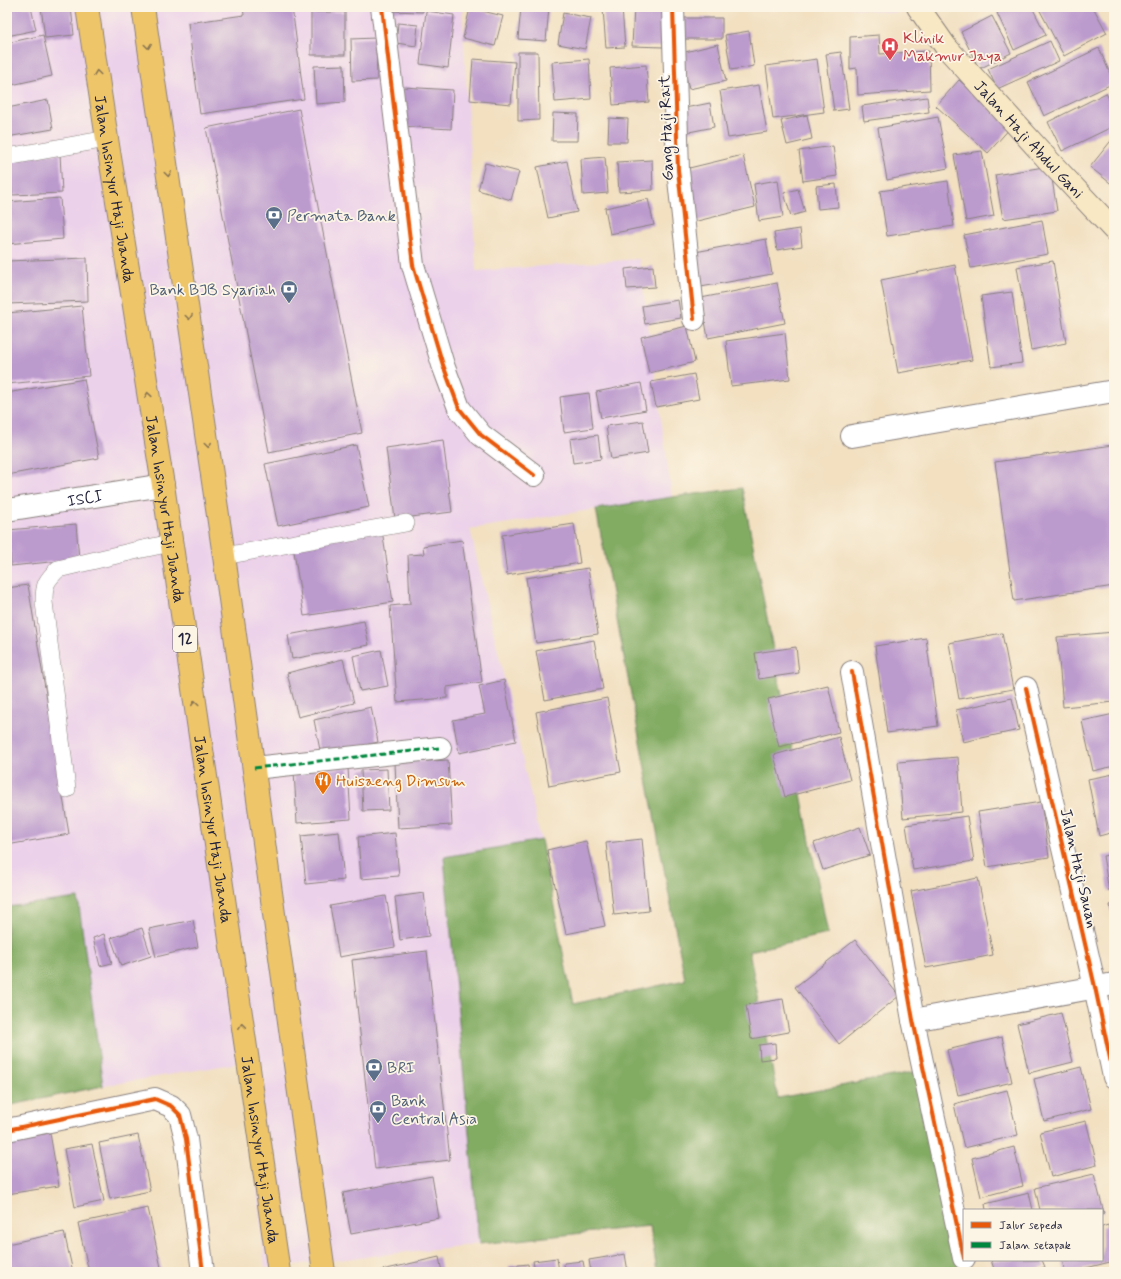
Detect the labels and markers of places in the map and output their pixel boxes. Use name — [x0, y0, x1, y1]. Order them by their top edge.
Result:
place label: Klinik Makmur Jaya — [903, 28, 1002, 67]
hospital icon: Klinik Makmur Jaya — [880, 36, 900, 61]
bank icon: Permata Bank — [264, 205, 284, 230]
place label: Permata Bank — [287, 206, 396, 227]
bank icon: Bank BJB Syariah — [279, 279, 299, 304]
place label: Bank BJB Syariah — [149, 280, 276, 301]
restaurant icon: Huisaeng Dimsum — [313, 770, 333, 795]
place label: Huisaeng Dimsum — [336, 771, 466, 792]
bank icon: BRI — [364, 1057, 384, 1082]
place label: BRI — [387, 1058, 415, 1079]
place label: Bank Central Asia — [391, 1091, 477, 1130]
bank icon: Bank Central Asia — [368, 1099, 388, 1124]

